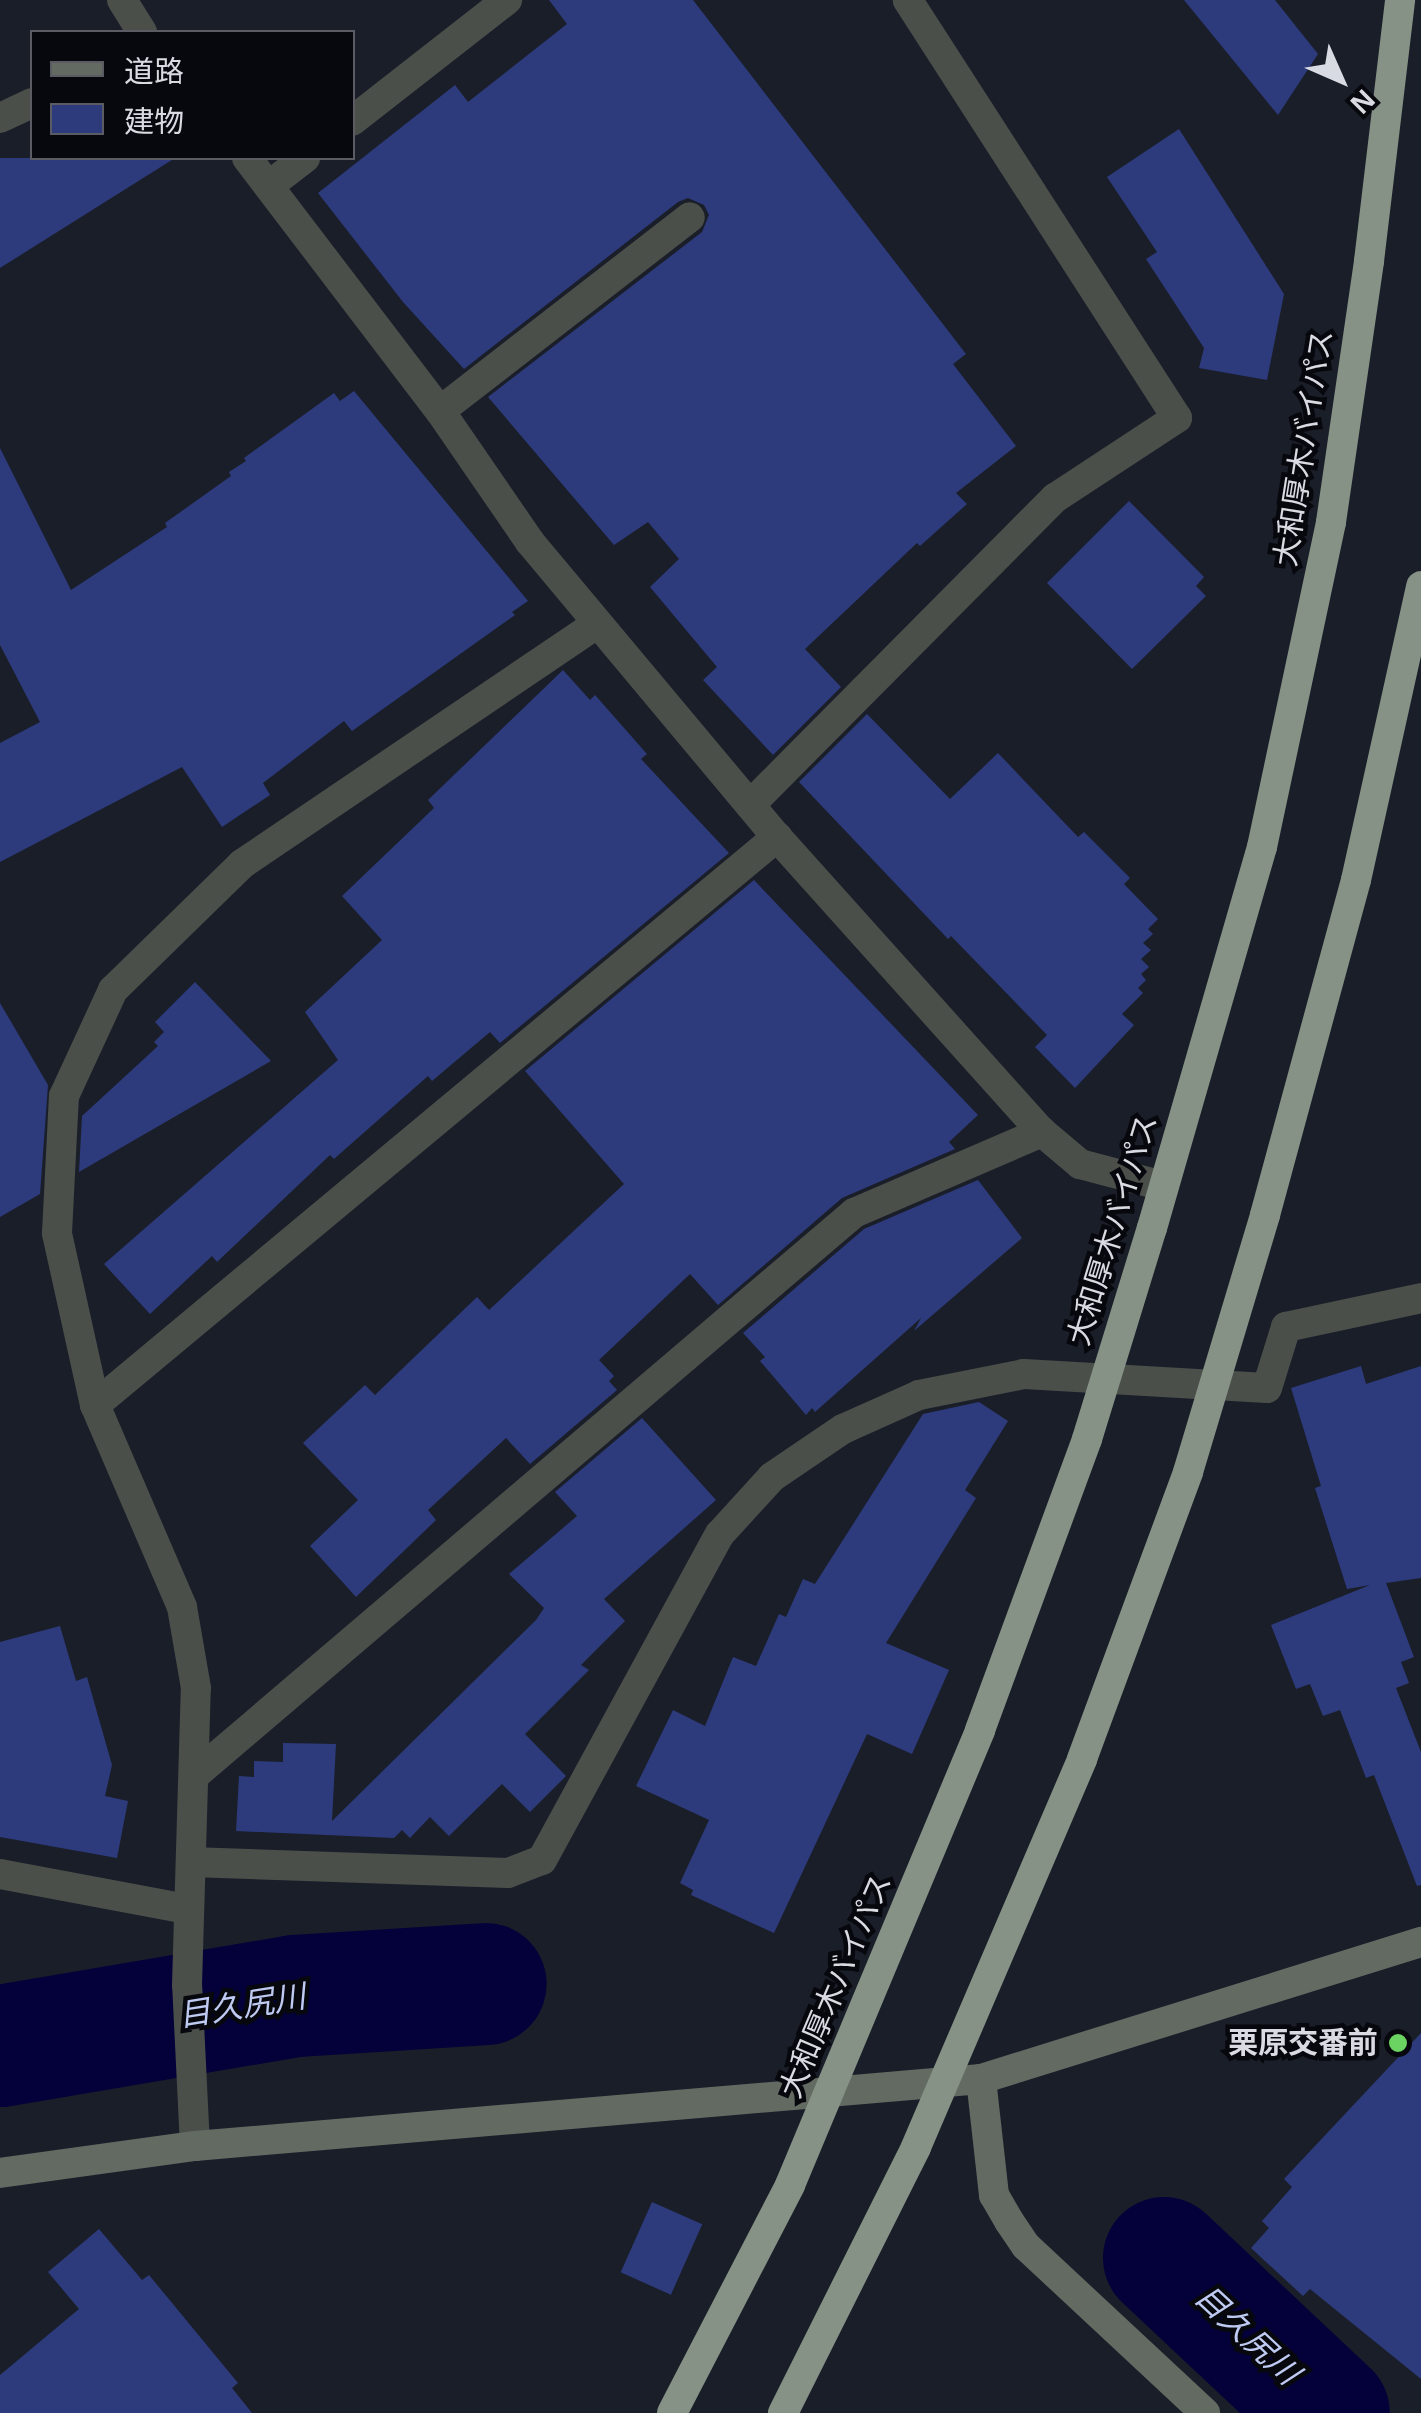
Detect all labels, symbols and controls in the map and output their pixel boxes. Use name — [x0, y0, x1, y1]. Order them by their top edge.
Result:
legend — [30, 30, 355, 160]
north arrow — [1291, 30, 1391, 130]
text: 道路 — [124, 55, 184, 88]
text: N — [1344, 83, 1381, 120]
text: 建物 — [124, 105, 184, 138]
street label: 大和厚木バイパス — [1267, 327, 1341, 569]
street label: 大和厚木バイパス — [1061, 1110, 1165, 1350]
street label: 大和厚木バイパス — [773, 1869, 899, 2103]
water label: 目久尻川 — [176, 1977, 308, 2035]
place label: 栗原交番前 — [1228, 2025, 1378, 2061]
marker: 栗原交番前 — [1387, 2032, 1409, 2054]
water label: 目久尻川 — [1187, 2277, 1307, 2393]

